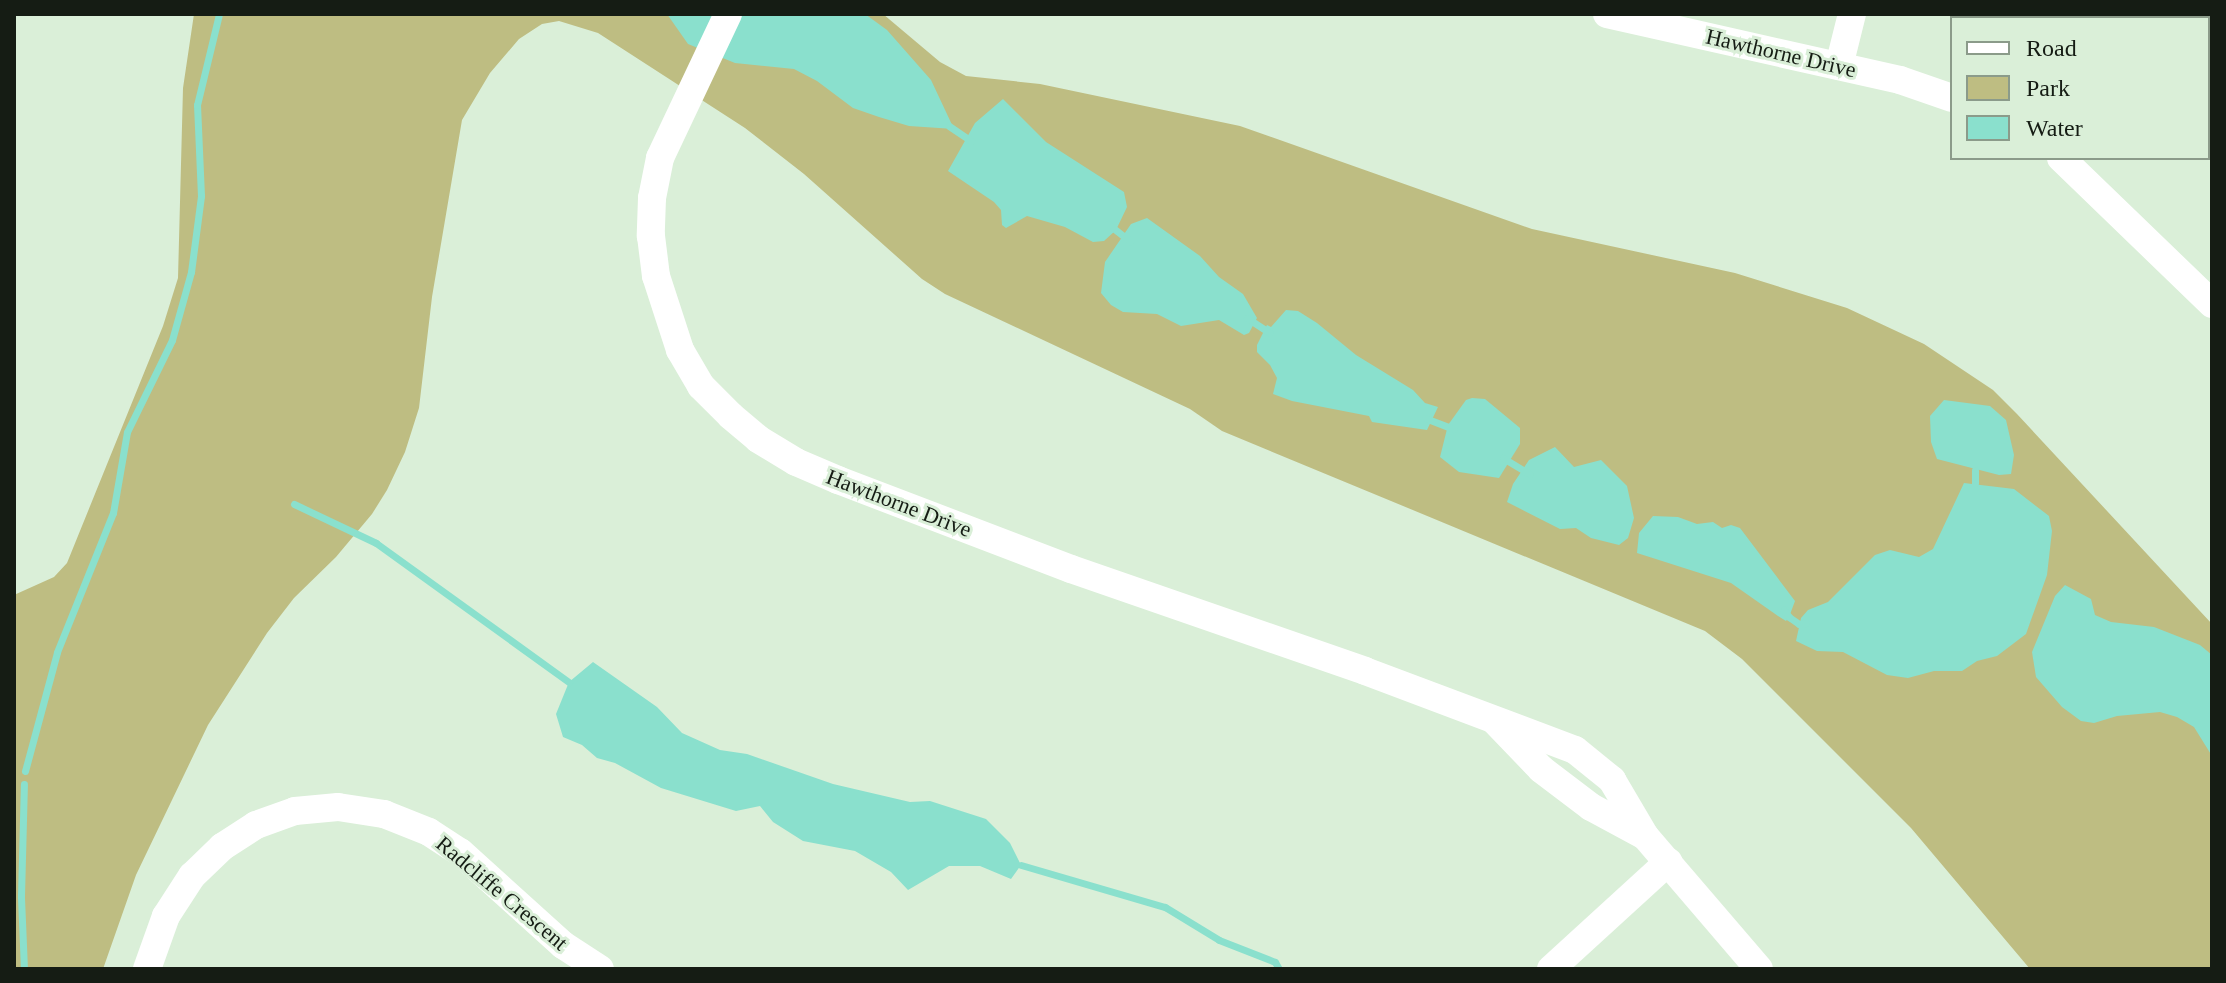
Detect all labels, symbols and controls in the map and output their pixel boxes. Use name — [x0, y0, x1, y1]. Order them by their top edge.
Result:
legend — [1950, 16, 2210, 160]
street label: Hawthorne Drive — [1703, 23, 1859, 83]
text: Road — [2026, 35, 2077, 61]
text: Park — [2026, 75, 2070, 101]
text: Water — [2026, 115, 2083, 141]
street label: Hawthorne Drive — [823, 463, 975, 543]
street label: Radcliffe Crescent — [431, 830, 573, 956]

